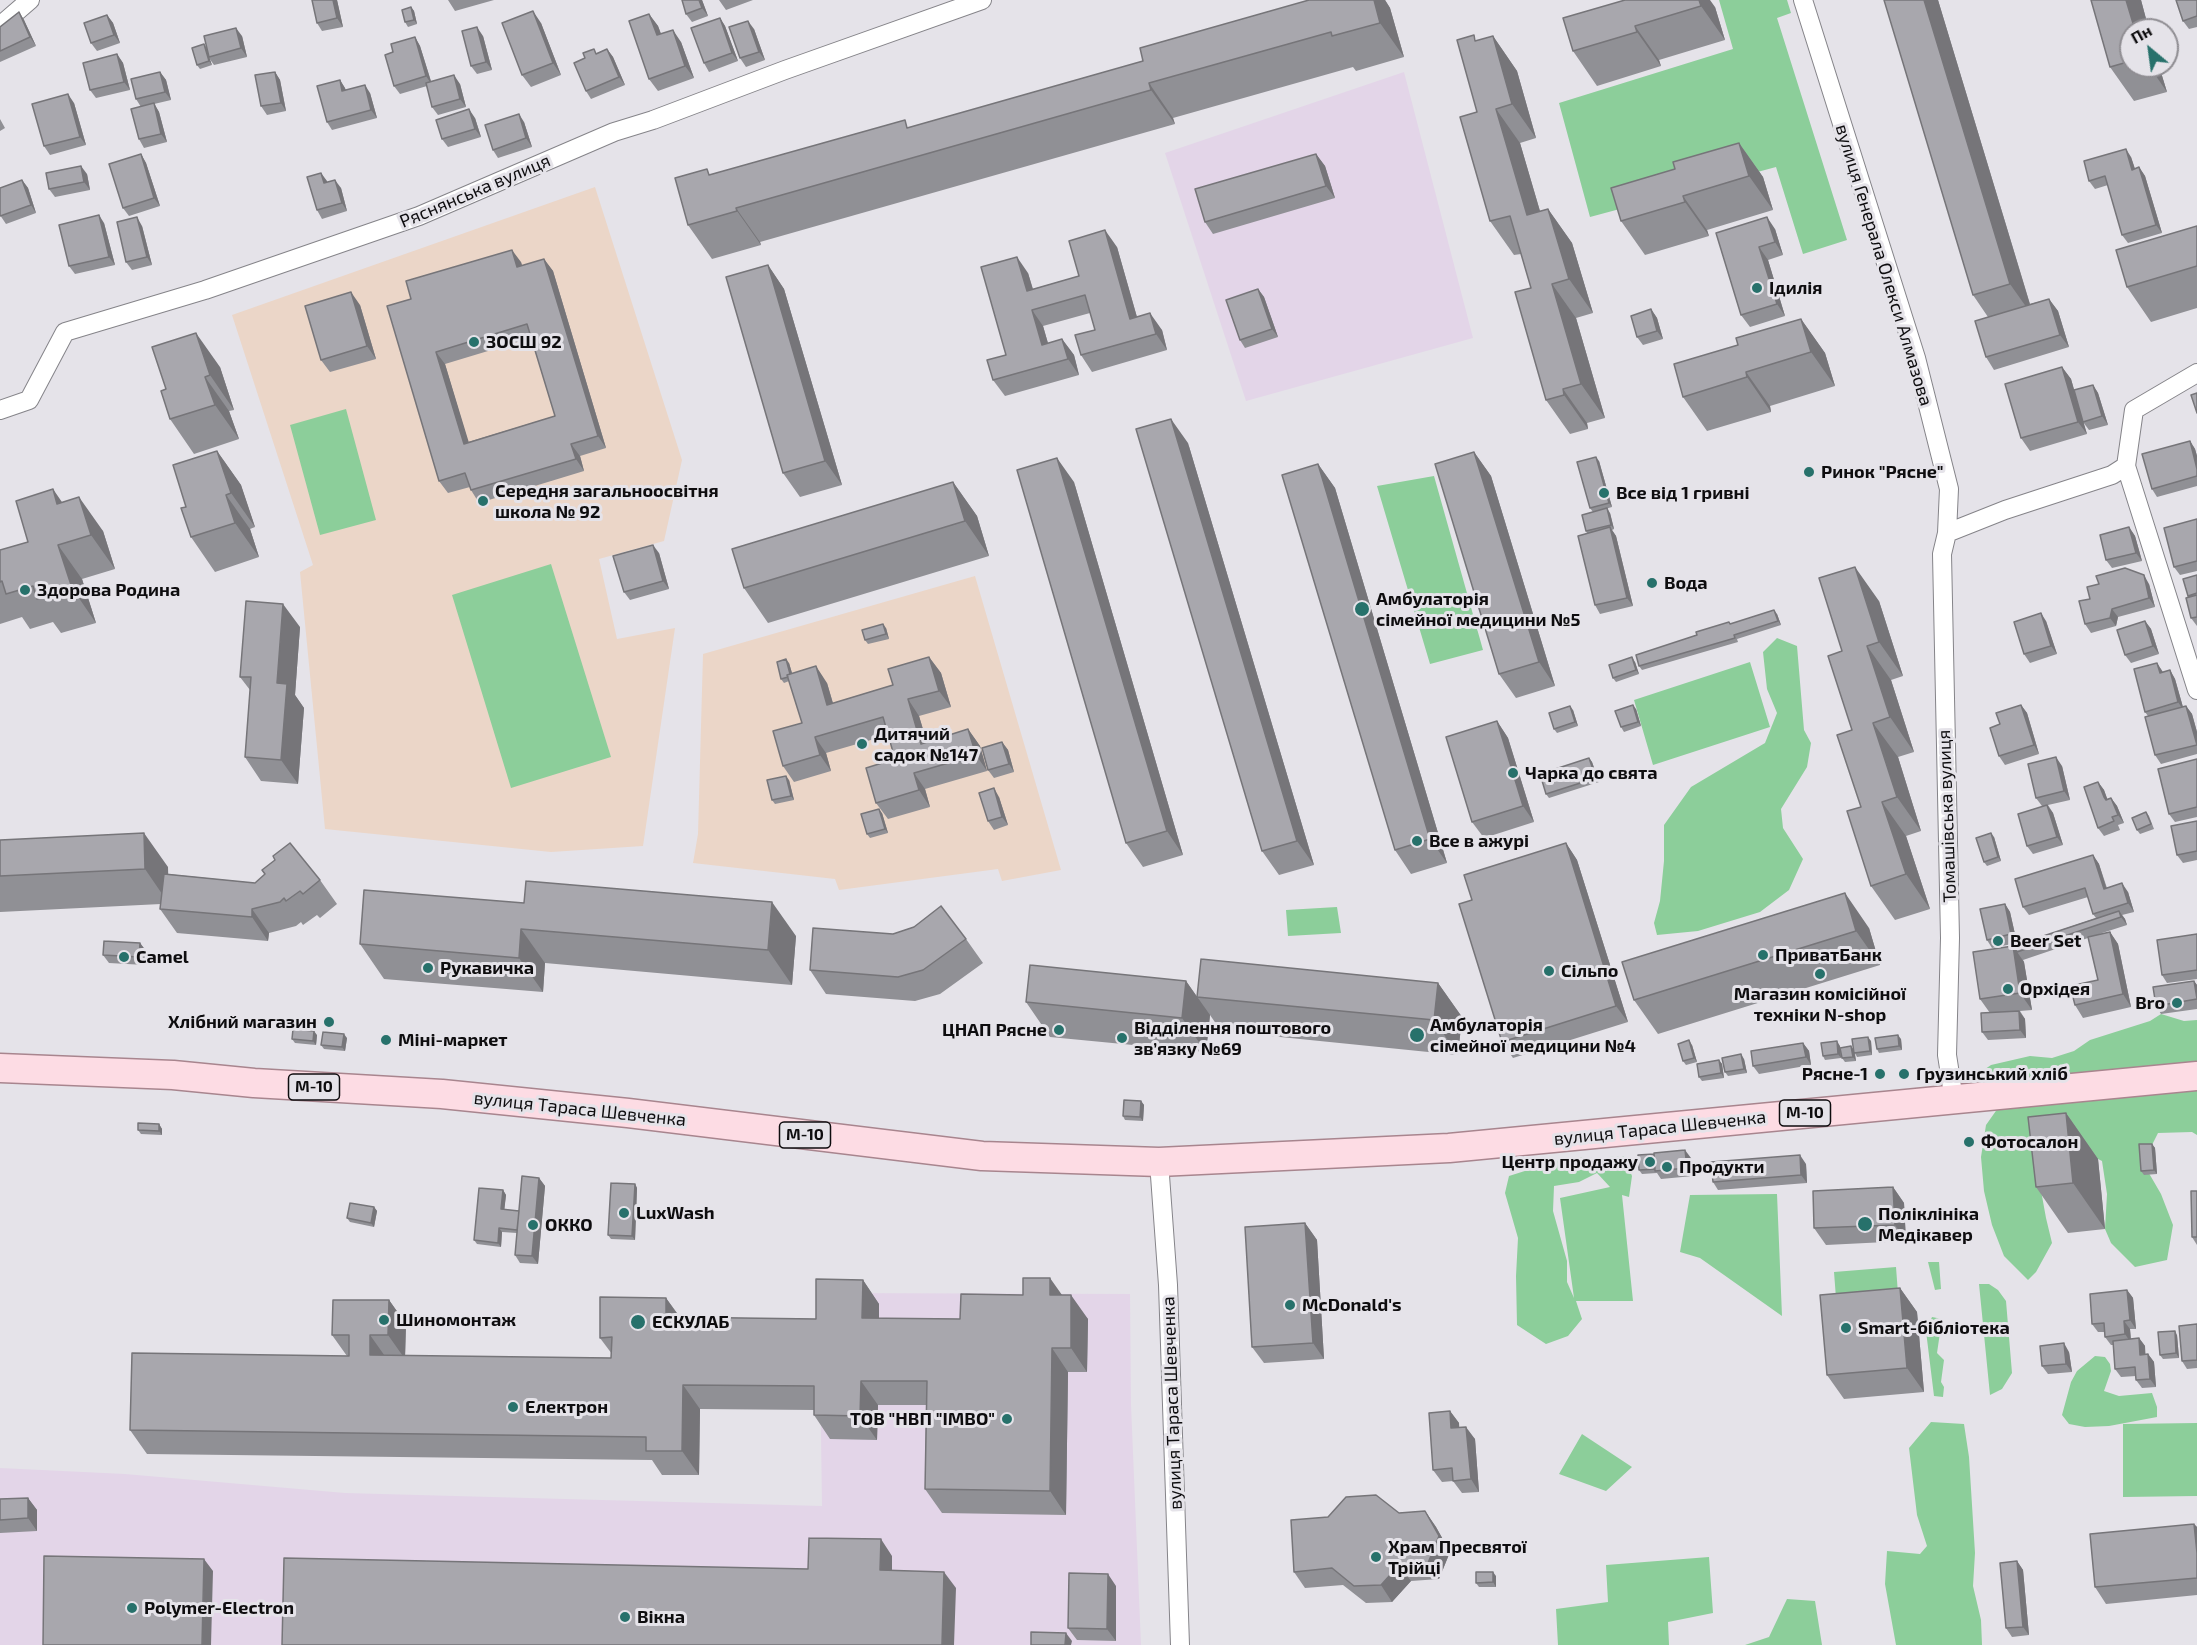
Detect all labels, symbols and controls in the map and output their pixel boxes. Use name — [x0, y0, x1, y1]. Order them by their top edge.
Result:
north arrow — [2119, 18, 2179, 78]
text: Пн — [2127, 20, 2155, 47]
street label: вулиця Генерала Олекси Алмазова — [1831, 122, 1937, 408]
street label: Ряснянська вулиця — [396, 149, 554, 233]
place label: Ідилія — [1769, 277, 1823, 299]
marker: Ідилія — [1750, 281, 1764, 295]
place label: ЗОСШ 92 — [486, 331, 562, 353]
marker: ЗОСШ 92 — [467, 335, 481, 349]
place label: Ринок "Рясне" — [1821, 461, 1944, 483]
marker: Ринок "Рясне" — [1802, 465, 1816, 479]
place label: Середня загальноосвітня школа № 92 — [495, 480, 719, 522]
place label: Все від 1 гривні — [1616, 482, 1749, 504]
marker: Все від 1 гривні — [1597, 486, 1611, 500]
marker: Середня загальноосвітня школа № 92 — [476, 494, 490, 508]
place label: Вода — [1664, 572, 1708, 594]
marker: Вода — [1645, 576, 1659, 590]
place label: Здорова Родина — [37, 579, 180, 601]
marker: Здорова Родина — [18, 583, 32, 597]
place label: Амбулаторія сімейної медицини №5 — [1376, 588, 1580, 630]
marker: Амбулаторія сімейної медицини №5 — [1353, 600, 1371, 618]
place label: Дитячий садок №147 — [874, 723, 978, 766]
street label: Томашівська вулиця — [1933, 729, 1961, 903]
marker: Дитячий садок №147 — [855, 737, 869, 751]
place label: Чарка до свята — [1525, 762, 1657, 784]
marker: Чарка до свята — [1506, 766, 1520, 780]
place label: Все в ажурі — [1429, 830, 1529, 852]
marker: Все в ажурі — [1410, 834, 1424, 848]
place label: Beer Set — [2010, 930, 2081, 952]
marker: Beer Set — [1991, 934, 2005, 948]
place label: ПриватБанк — [1775, 944, 1882, 966]
place label: Camel — [136, 946, 189, 968]
marker: ПриватБанк — [1756, 948, 1770, 962]
marker: Camel — [117, 950, 131, 964]
place label: Рукавичка — [440, 957, 534, 979]
place label: Сільпо — [1561, 960, 1618, 982]
marker: Рукавичка — [421, 961, 435, 975]
marker: Сільпо — [1542, 964, 1556, 978]
marker: Магазин комісійної техніки N-shop — [1813, 967, 1827, 981]
place label: Орхідея — [2020, 978, 2090, 1000]
marker: Орхідея — [2001, 982, 2015, 996]
place label: Магазин комісійної техніки N-shop — [1734, 983, 1906, 1026]
place label: Bro — [2135, 992, 2165, 1014]
marker: Bro — [2170, 996, 2184, 1010]
place label: Хлібний магазин — [168, 1011, 317, 1033]
place label: Амбулаторія сімейної медицини №4 — [1430, 1014, 1636, 1056]
marker: Хлібний магазин — [322, 1015, 336, 1029]
place label: Відділення поштового зв’язку №69 — [1134, 1017, 1331, 1060]
place label: ЦНАП Рясне — [942, 1019, 1047, 1041]
marker: ЦНАП Рясне — [1052, 1023, 1066, 1037]
marker: Амбулаторія сімейної медицини №4 — [1408, 1026, 1426, 1044]
place label: Міні-маркет — [398, 1029, 508, 1051]
marker: Відділення поштового зв’язку №69 — [1115, 1031, 1129, 1045]
marker: Міні-маркет — [379, 1033, 393, 1047]
place label: Рясне-1 — [1802, 1063, 1868, 1085]
place label: Грузинський хліб — [1916, 1063, 2068, 1085]
marker: Рясне-1 — [1873, 1067, 1887, 1081]
marker: Грузинський хліб — [1897, 1067, 1911, 1081]
road number: М-10 — [288, 1074, 340, 1100]
street label: вулиця Тараса Шевченка — [473, 1087, 687, 1131]
road number: М-10 — [1780, 1100, 1830, 1126]
street label: вулиця Тараса Шевченка — [1553, 1106, 1767, 1150]
road number: М-10 — [780, 1122, 830, 1148]
place label: Фотосалон — [1981, 1131, 2078, 1153]
marker: Фотосалон — [1962, 1135, 1976, 1149]
place label: Центр продажу — [1501, 1151, 1638, 1173]
marker: Центр продажу — [1643, 1155, 1657, 1169]
place label: Продукти — [1679, 1156, 1764, 1178]
marker: Продукти — [1660, 1160, 1674, 1174]
place label: LuxWash — [636, 1202, 715, 1224]
place label: Поліклініка Медікавер — [1878, 1203, 1979, 1246]
marker: LuxWash — [617, 1206, 631, 1220]
place label: ОККО — [545, 1214, 593, 1236]
marker: Поліклініка Медікавер — [1856, 1215, 1874, 1233]
marker: ОККО — [526, 1218, 540, 1232]
place label: McDonald's — [1302, 1294, 1402, 1316]
street label: вулиця Тараса Шевченка — [1157, 1296, 1187, 1510]
marker: McDonald's — [1283, 1298, 1297, 1312]
place label: Шиномонтаж — [396, 1309, 516, 1331]
place label: ЕСКУЛАБ — [652, 1311, 730, 1333]
marker: Шиномонтаж — [377, 1313, 391, 1327]
marker: ЕСКУЛАБ — [629, 1313, 647, 1331]
place label: Smart-бібліотека — [1858, 1317, 2010, 1339]
marker: Smart-бібліотека — [1839, 1321, 1853, 1335]
place label: Електрон — [525, 1396, 608, 1418]
marker: Електрон — [506, 1400, 520, 1414]
place label: ТОВ "НВП "ІМВО" — [850, 1408, 995, 1430]
marker: ТОВ "НВП "ІМВО" — [1000, 1412, 1014, 1426]
place label: Храм Пресвятої Трійці — [1388, 1536, 1527, 1578]
marker: Храм Пресвятої Трійці — [1369, 1550, 1383, 1564]
place label: Polymer-Electron — [144, 1597, 294, 1619]
marker: Polymer-Electron — [125, 1601, 139, 1615]
place label: Вікна — [637, 1606, 685, 1628]
marker: Вікна — [618, 1610, 632, 1624]

